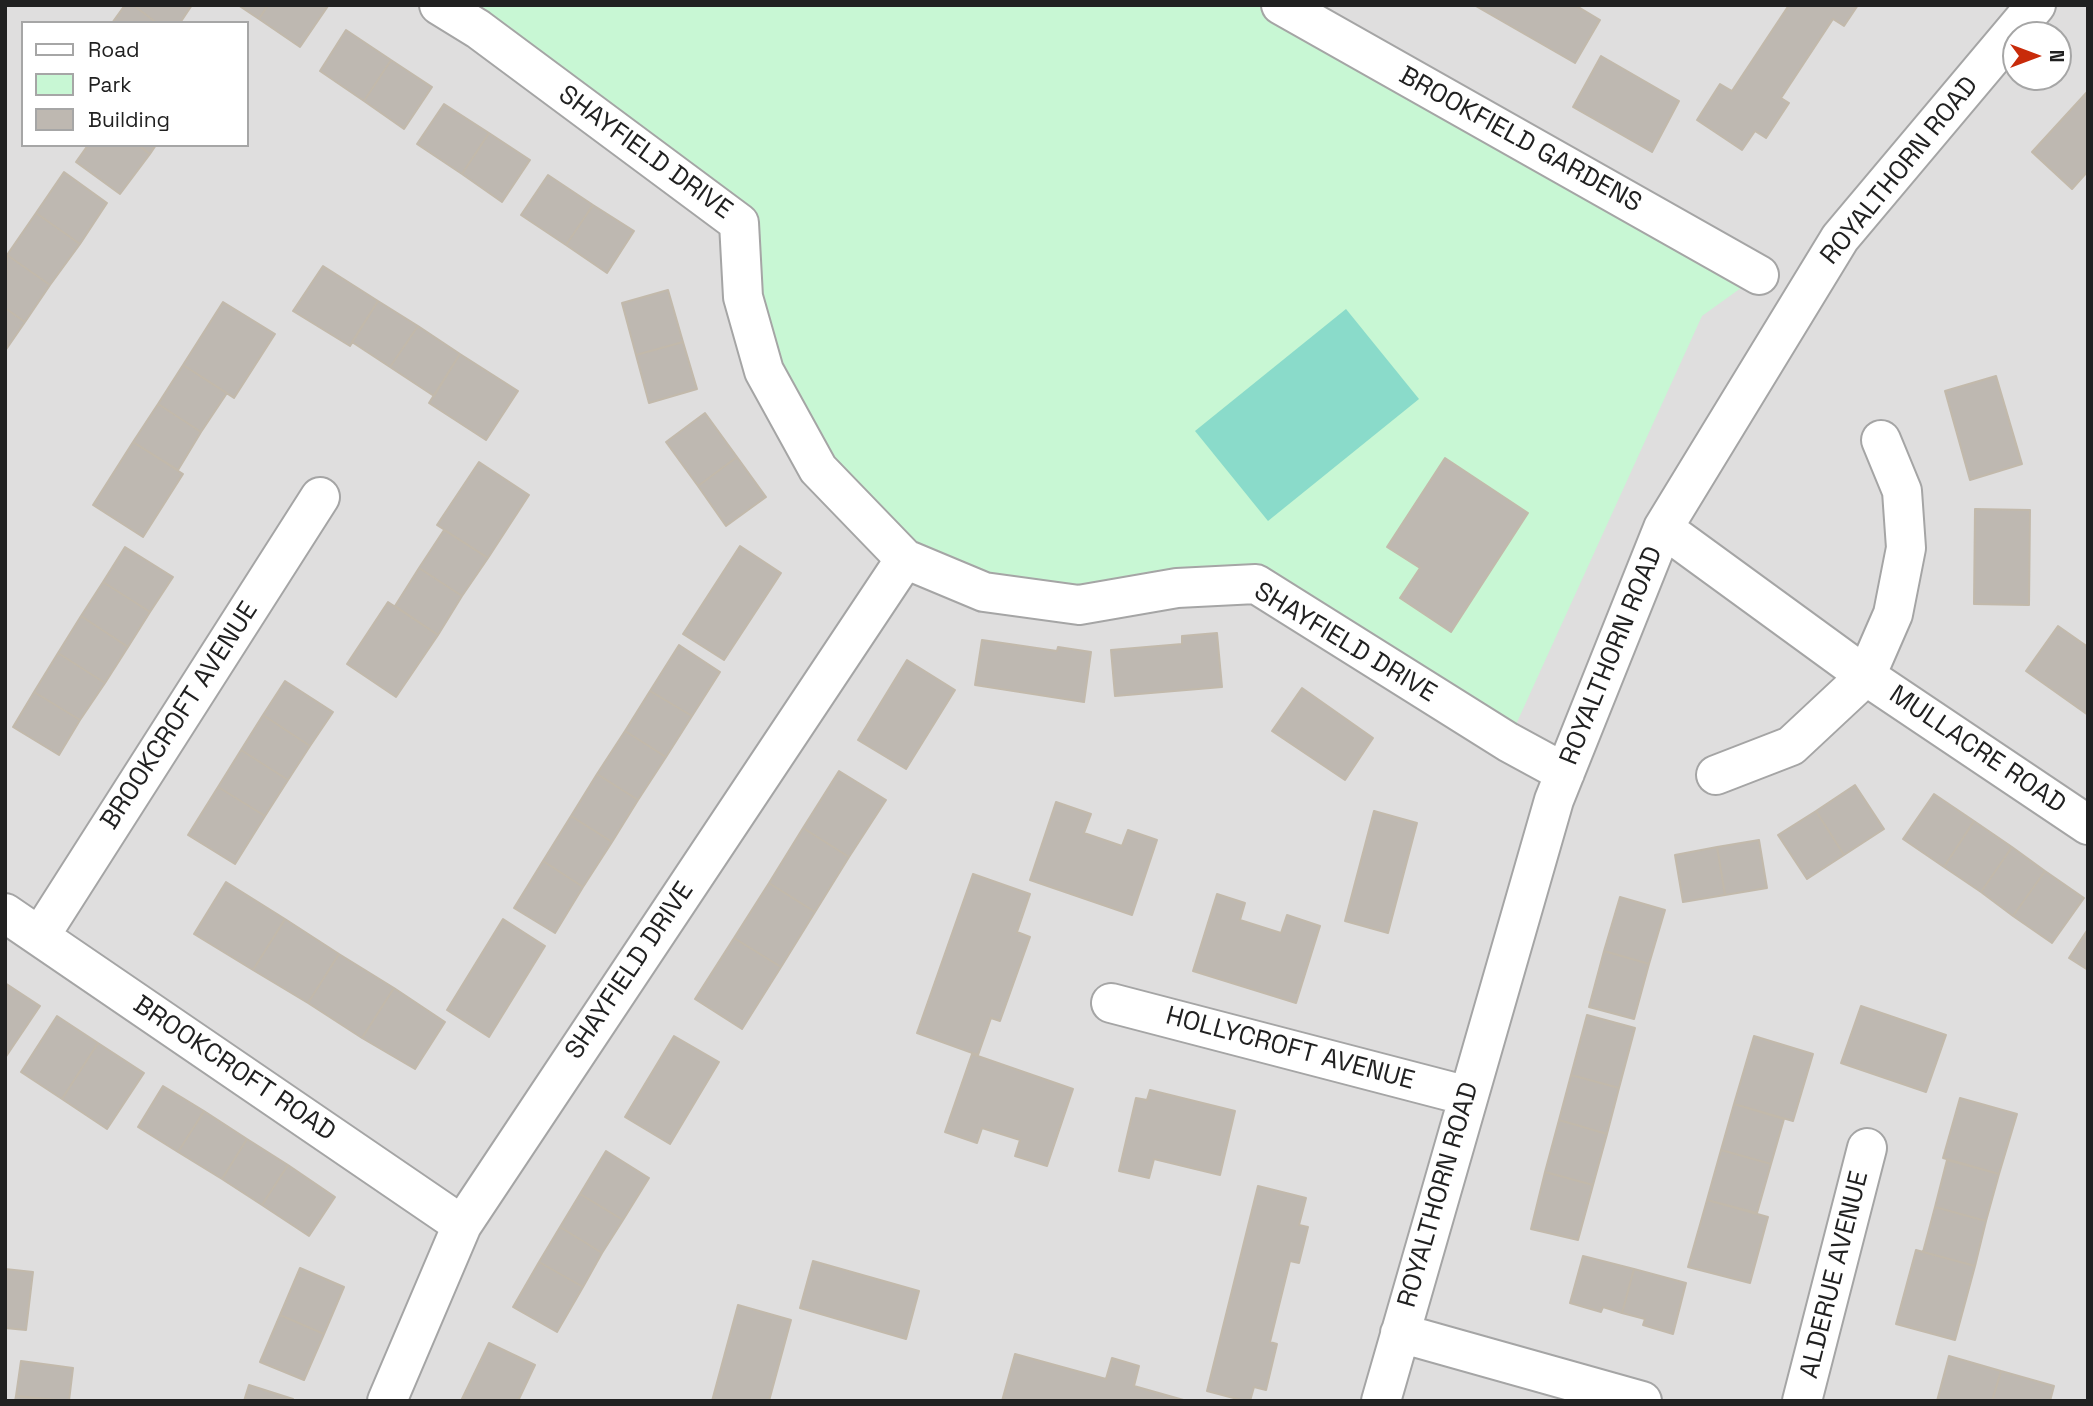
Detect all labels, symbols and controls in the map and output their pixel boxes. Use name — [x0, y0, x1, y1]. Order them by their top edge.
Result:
legend — [21, 21, 248, 147]
north arrow — [2002, 21, 2072, 91]
text: Road — [88, 36, 140, 63]
text: N — [2044, 50, 2069, 62]
street label: BROOKFIELD GARDENS — [1393, 60, 1647, 220]
text: Park — [88, 71, 132, 98]
street label: ROYALTHORN ROAD — [1815, 71, 1985, 271]
street label: SHAYFIELD DRIVE — [552, 80, 738, 226]
text: Building — [88, 106, 170, 133]
street label: ROYALTHORN ROAD — [1554, 542, 1670, 770]
street label: SHAYFIELD DRIVE — [1248, 576, 1442, 710]
street label: BROOKCROFT AVENUE — [95, 596, 265, 836]
street label: MULLACRE ROAD — [1883, 679, 2071, 821]
street label: SHAYFIELD DRIVE — [559, 876, 701, 1066]
street label: BROOKCROFT ROAD — [127, 990, 341, 1148]
street label: HOLLYCROFT AVENUE — [1162, 1001, 1418, 1097]
street label: ROYALTHORN ROAD — [1392, 1079, 1486, 1311]
street label: ALDERUE AVENUE — [1794, 1168, 1876, 1382]

